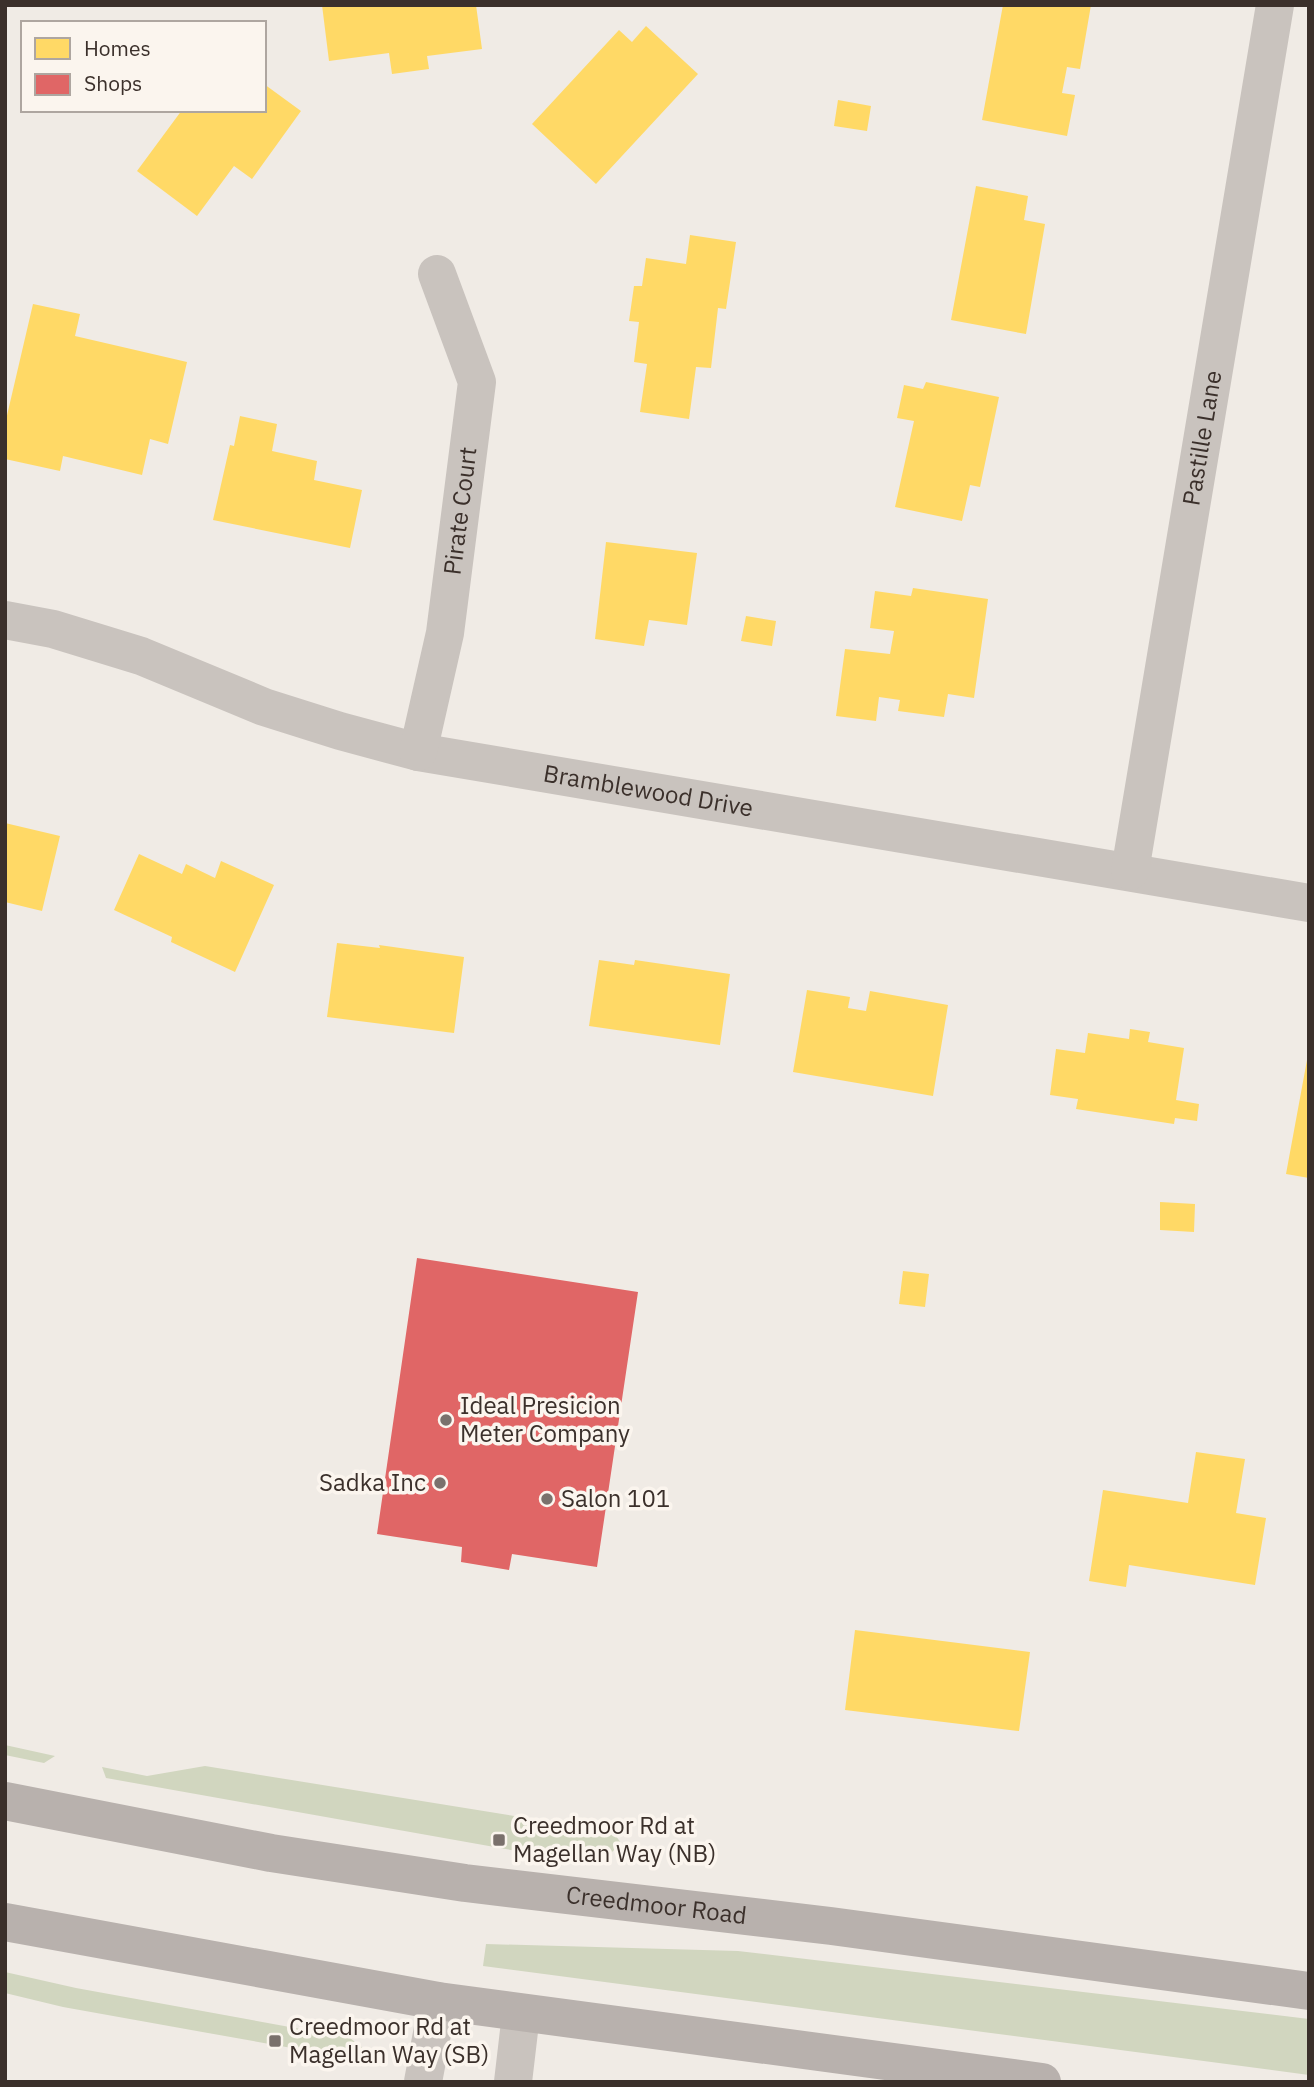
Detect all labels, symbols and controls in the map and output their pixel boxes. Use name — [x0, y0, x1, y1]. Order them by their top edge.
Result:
legend — [21, 21, 266, 112]
text: Homes — [84, 34, 151, 62]
text: Shops — [84, 69, 142, 97]
street label: Pastille Lane — [1174, 368, 1229, 508]
street label: Pirate Court — [436, 445, 484, 577]
street label: Bramblewood Drive — [541, 757, 756, 824]
place label: Ideal Presicion Meter Company — [460, 1389, 630, 1449]
marker: Ideal Presicion Meter Company — [438, 1412, 454, 1428]
place label: Sadka Inc — [319, 1466, 426, 1498]
marker: Sadka Inc — [432, 1475, 448, 1491]
place label: Salon 101 — [561, 1482, 670, 1514]
marker: Salon 101 — [539, 1491, 555, 1507]
place label: Creedmoor Rd at Magellan Way (NB) — [513, 1809, 716, 1869]
marker: Creedmoor Rd at Magellan Way (NB) — [491, 1832, 507, 1848]
street label: Creedmoor Road — [564, 1878, 748, 1931]
place label: Creedmoor Rd at Magellan Way (SB) — [289, 2010, 489, 2070]
marker: Creedmoor Rd at Magellan Way (SB) — [267, 2033, 283, 2049]

